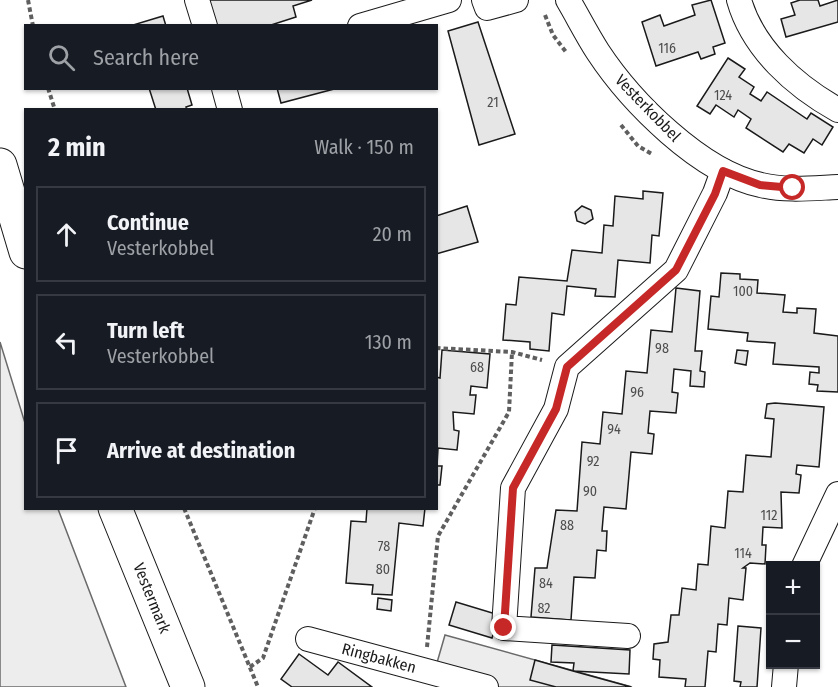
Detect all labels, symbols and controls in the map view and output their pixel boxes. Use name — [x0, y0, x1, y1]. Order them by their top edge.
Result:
search box — [24, 24, 438, 90]
house number: 116 — [658, 40, 676, 57]
icon: search — [45, 41, 78, 74]
text: Search here — [93, 44, 199, 71]
street label: Vesterkobbel — [611, 71, 685, 145]
house number: 124 — [714, 87, 732, 104]
house number: 21 — [487, 94, 499, 111]
text: 2 min — [48, 132, 106, 163]
text: Walk · 150 m — [314, 135, 414, 159]
route start — [779, 174, 805, 200]
text: Continue — [107, 209, 189, 236]
icon: ahead — [50, 218, 83, 251]
text: 20 m — [373, 222, 412, 246]
text: Vesterkobbel — [107, 236, 214, 260]
house number: 100 — [733, 283, 753, 300]
text: Turn left — [107, 317, 185, 344]
icon: left — [50, 326, 83, 359]
text: 130 m — [365, 330, 412, 354]
house number: 98 — [655, 340, 669, 357]
text: Vesterkobbel — [107, 344, 214, 368]
house number: 68 — [470, 359, 484, 376]
house number: 96 — [630, 384, 644, 401]
house number: 94 — [607, 421, 621, 438]
icon: arrive — [50, 434, 83, 467]
text: Arrive at destination — [107, 437, 295, 464]
house number: 92 — [587, 453, 599, 470]
house number: 90 — [583, 483, 597, 500]
house number: 112 — [761, 507, 777, 524]
house number: 88 — [560, 517, 574, 534]
house number: 78 — [378, 538, 390, 555]
house number: 114 — [734, 545, 752, 562]
street label: Vestermark — [129, 560, 175, 636]
house number: 80 — [376, 561, 390, 578]
map controls — [766, 561, 820, 669]
button: + — [766, 561, 820, 615]
house number: 84 — [539, 575, 553, 592]
house number: 82 — [537, 600, 551, 617]
route end — [490, 614, 516, 640]
button: − — [766, 615, 820, 669]
street label: Ringbakken — [340, 639, 418, 677]

